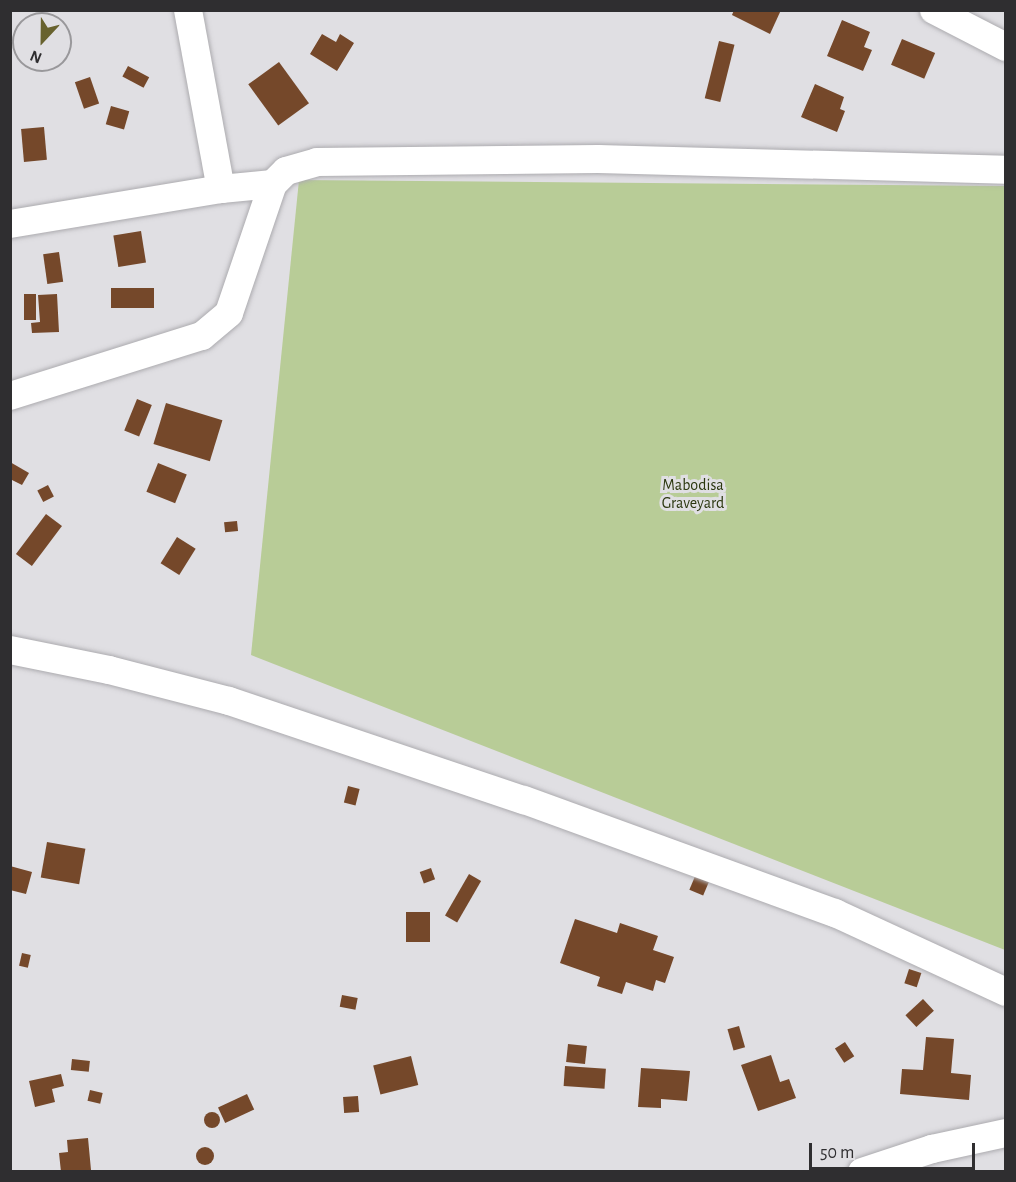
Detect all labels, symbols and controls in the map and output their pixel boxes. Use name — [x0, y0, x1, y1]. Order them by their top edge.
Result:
north arrow — [12, 12, 72, 72]
text: N — [28, 47, 44, 66]
park label: Mabodisa Graveyard — [662, 475, 724, 513]
scale bar — [812, 1131, 978, 1169]
text: 50 m — [820, 1144, 854, 1162]

